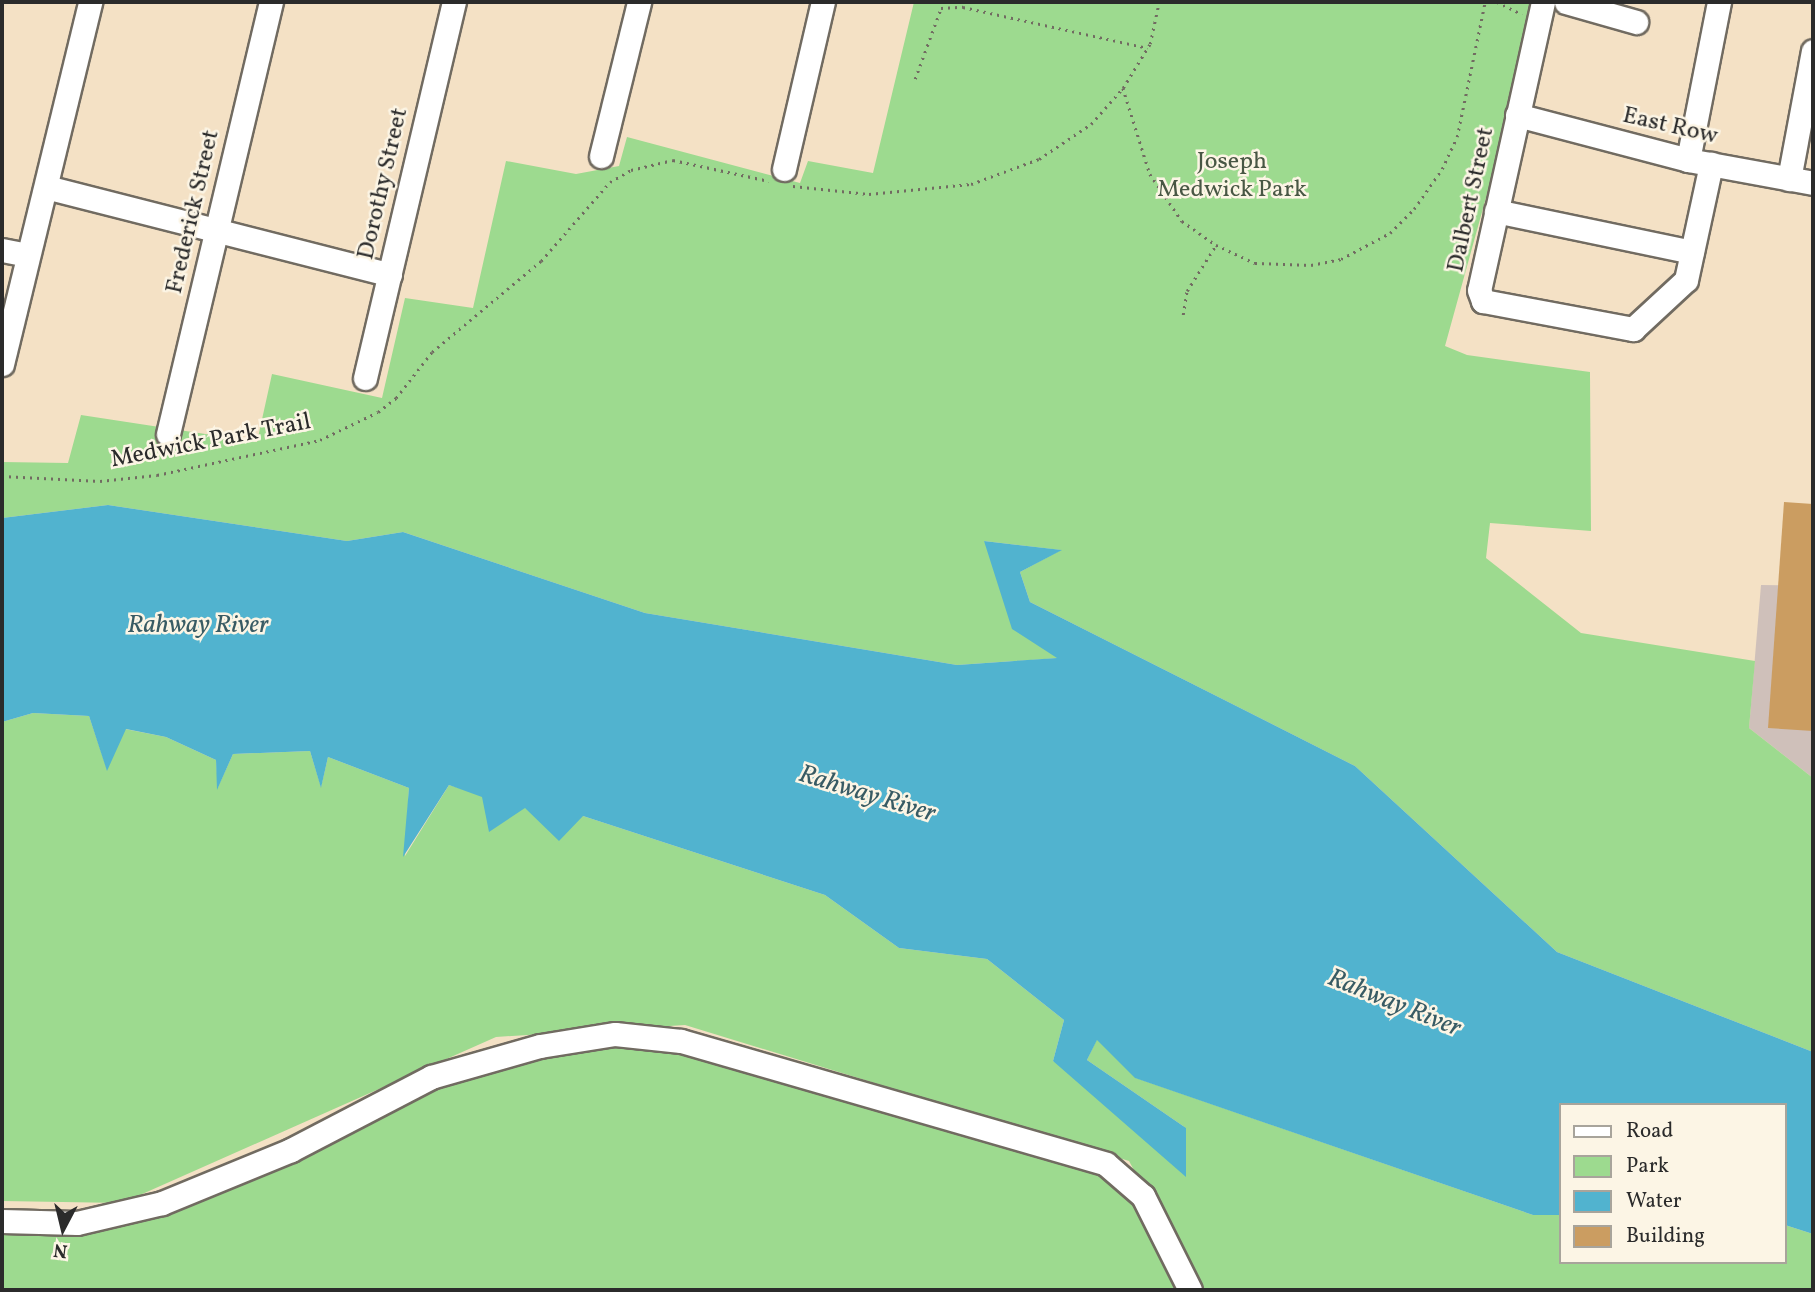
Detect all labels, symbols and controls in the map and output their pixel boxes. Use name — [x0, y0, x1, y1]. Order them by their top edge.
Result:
street label: East Row — [1620, 102, 1720, 152]
street label: Dorothy Street — [352, 105, 416, 263]
street label: Dalbert Street — [1443, 125, 1501, 275]
street label: Frederick Street — [161, 127, 227, 297]
park label: Joseph Medwick Park — [1157, 149, 1307, 205]
street label: Medwick Park Trail — [108, 408, 314, 476]
water label: Rahway River — [127, 610, 269, 642]
water label: Rahway River — [795, 759, 939, 831]
water label: Rahway River — [1323, 963, 1465, 1045]
legend — [1560, 1103, 1787, 1264]
text: Road — [1626, 1117, 1673, 1146]
text: Park — [1626, 1152, 1669, 1181]
text: Water — [1626, 1187, 1682, 1216]
north arrow — [28, 1194, 98, 1264]
text: Building — [1626, 1222, 1705, 1251]
text: N — [52, 1236, 69, 1264]

